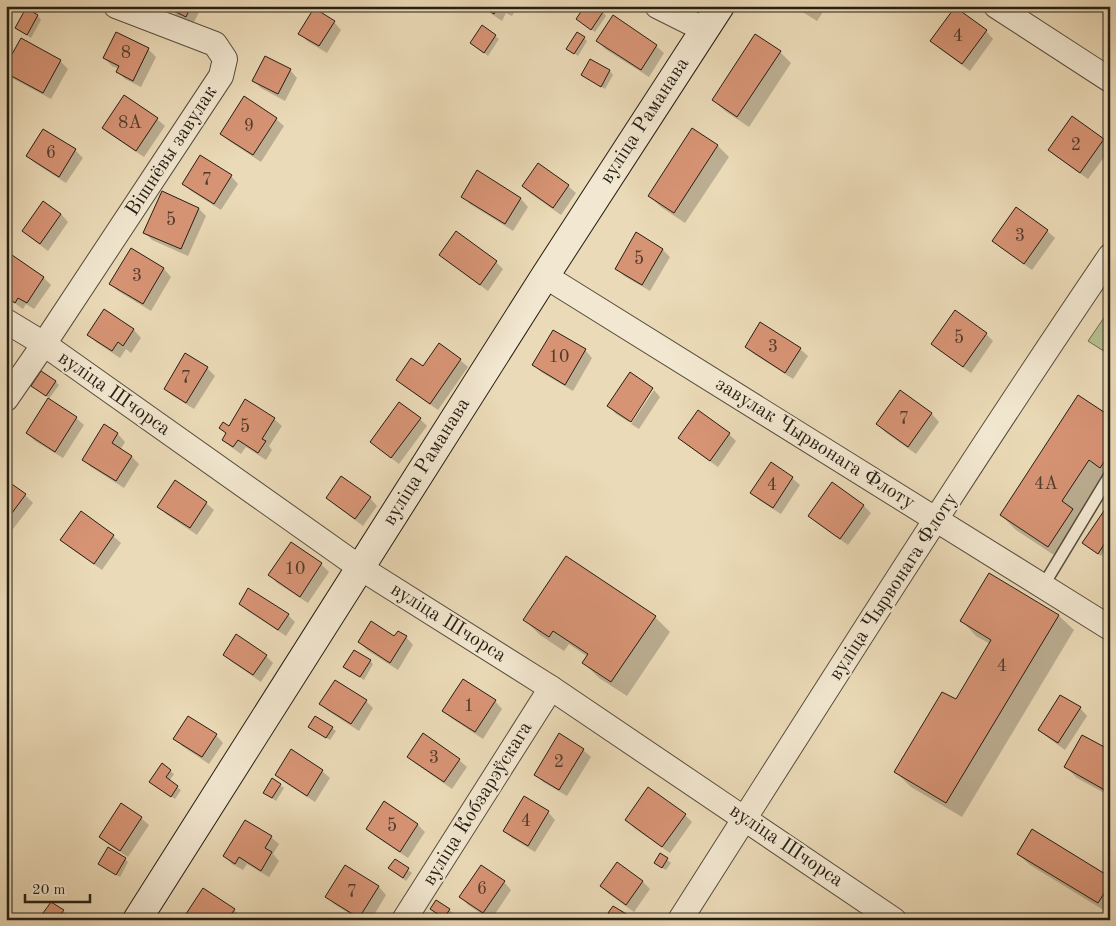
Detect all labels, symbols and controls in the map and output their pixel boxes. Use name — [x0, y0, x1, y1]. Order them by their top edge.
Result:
house number: 4 — [953, 27, 963, 45]
house number: 8 — [121, 44, 131, 62]
street label: вуліца Раманава — [597, 54, 693, 188]
street label: Вішнёвы завулак — [123, 82, 221, 220]
house number: 8А — [118, 114, 142, 132]
house number: 9 — [244, 117, 254, 135]
house number: 2 — [1071, 136, 1081, 154]
house number: 6 — [46, 144, 56, 162]
house number: 7 — [202, 171, 212, 189]
house number: 5 — [166, 211, 176, 229]
house number: 3 — [1015, 227, 1025, 245]
house number: 5 — [634, 250, 644, 268]
house number: 3 — [132, 267, 142, 285]
house number: 5 — [954, 329, 964, 347]
house number: 3 — [768, 338, 778, 356]
street label: вуліца Шчорса — [54, 348, 174, 440]
house number: 10 — [549, 348, 569, 366]
house number: 7 — [181, 369, 191, 387]
street label: завулак Чырвонага Флоту — [712, 374, 919, 514]
street label: вуліца Раманава — [380, 395, 474, 529]
house number: 7 — [899, 410, 909, 428]
house number: 5 — [240, 418, 250, 436]
house number: 4А — [1034, 475, 1058, 493]
house number: 4 — [767, 476, 777, 494]
street label: вуліца Чырвонага Флоту — [826, 489, 962, 684]
house number: 10 — [285, 560, 305, 578]
street label: вуліца Шчорса — [387, 580, 509, 666]
house number: 4 — [997, 657, 1007, 675]
house number: 1 — [464, 697, 474, 715]
street label: вуліца Кобзарэўскага — [419, 718, 537, 889]
house number: 3 — [429, 749, 439, 767]
house number: 2 — [554, 753, 564, 771]
street label: вуліца Шчорса — [726, 801, 846, 891]
house number: 4 — [521, 812, 531, 830]
house number: 5 — [387, 817, 397, 835]
scale bar — [25, 871, 90, 903]
house number: 6 — [477, 880, 487, 898]
text: 20 m — [32, 883, 66, 898]
house number: 7 — [347, 883, 357, 901]

